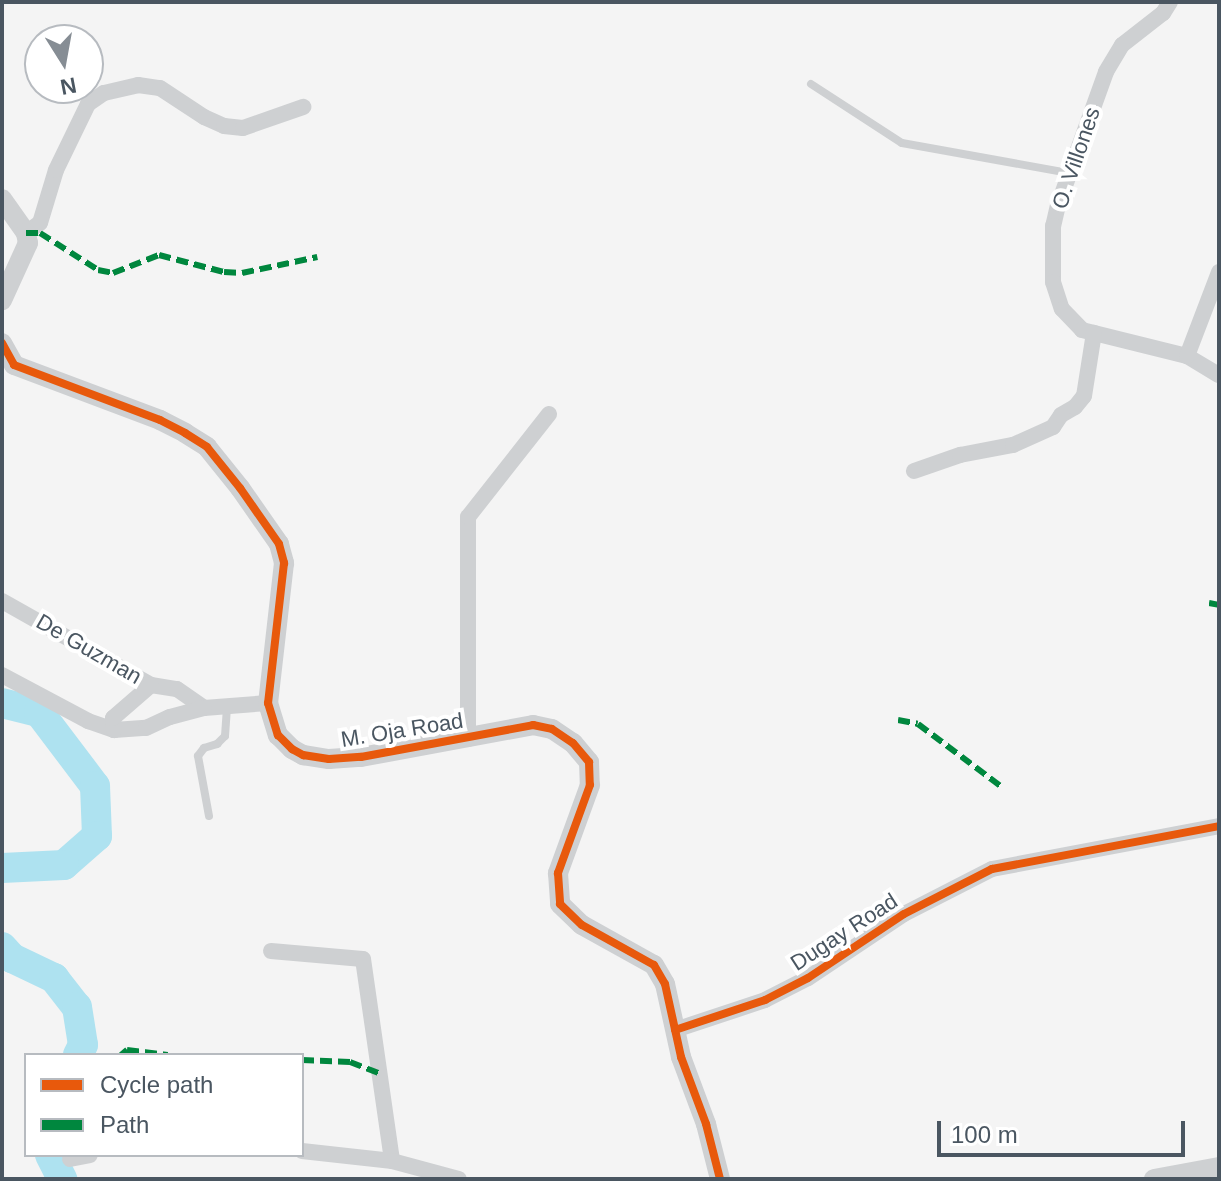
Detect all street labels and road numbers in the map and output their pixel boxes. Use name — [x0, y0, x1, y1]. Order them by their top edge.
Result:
street label: O. Villones — [1046, 104, 1106, 212]
street label: De Guzman — [32, 608, 146, 690]
street label: M. Oja Road — [339, 707, 465, 753]
street label: Dugay Road — [786, 888, 902, 976]

